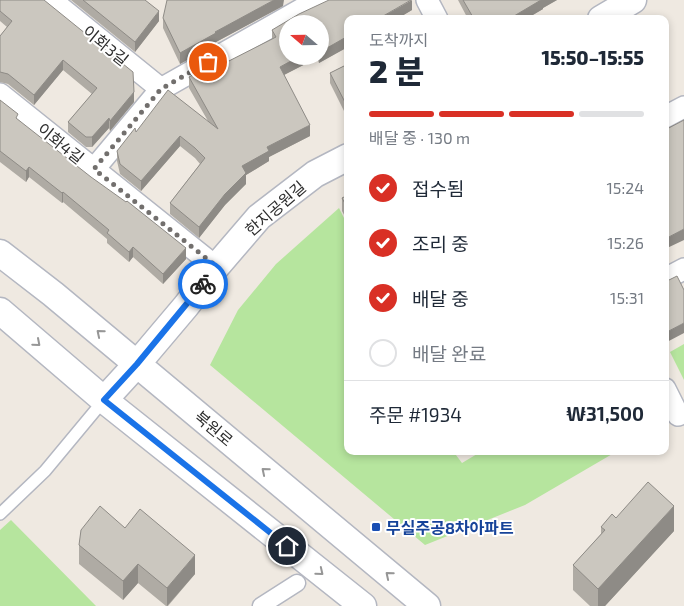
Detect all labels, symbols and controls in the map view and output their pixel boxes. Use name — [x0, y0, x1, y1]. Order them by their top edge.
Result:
north arrow — [279, 15, 329, 65]
map controls — [279, 15, 329, 65]
street label: 이화3길 — [79, 21, 133, 69]
text: 도착까지 — [369, 30, 428, 49]
pin — [187, 41, 229, 83]
text: 15:50–15:55 — [541, 46, 644, 69]
icon: bag — [194, 48, 222, 76]
text: 2 분 — [369, 51, 424, 89]
street label: 이화4길 — [34, 119, 88, 167]
text: 배달 중 · 130 m — [369, 128, 470, 147]
icon: check — [369, 174, 397, 202]
street label: 한지공원길 — [241, 177, 309, 239]
text: 접수됨 — [412, 177, 464, 200]
text: 15:24 — [606, 178, 644, 197]
icon: check — [369, 229, 397, 257]
text: 조리 중 — [412, 232, 469, 255]
text: 15:26 — [607, 233, 644, 252]
courier — [178, 259, 228, 309]
icon: bike — [189, 270, 217, 298]
icon: check — [369, 284, 397, 312]
text: 배달 중 — [412, 287, 469, 310]
text: 15:31 — [610, 288, 644, 307]
one-way arrow — [96, 329, 105, 338]
one-way arrow — [31, 337, 40, 346]
text: 배달 완료 — [412, 342, 486, 365]
text: ₩31,500 — [566, 402, 644, 425]
text: 주문 #1934 — [369, 403, 462, 426]
street label: 북원로 — [191, 407, 237, 450]
one-way arrow — [261, 467, 270, 476]
place label: 무실주공8차아파트 — [386, 518, 514, 537]
marker: 무실주공8차아파트 — [370, 521, 382, 533]
pin — [266, 525, 308, 567]
icon: home — [273, 532, 301, 560]
one-way arrow — [314, 567, 323, 575]
one-way arrow — [386, 571, 395, 580]

